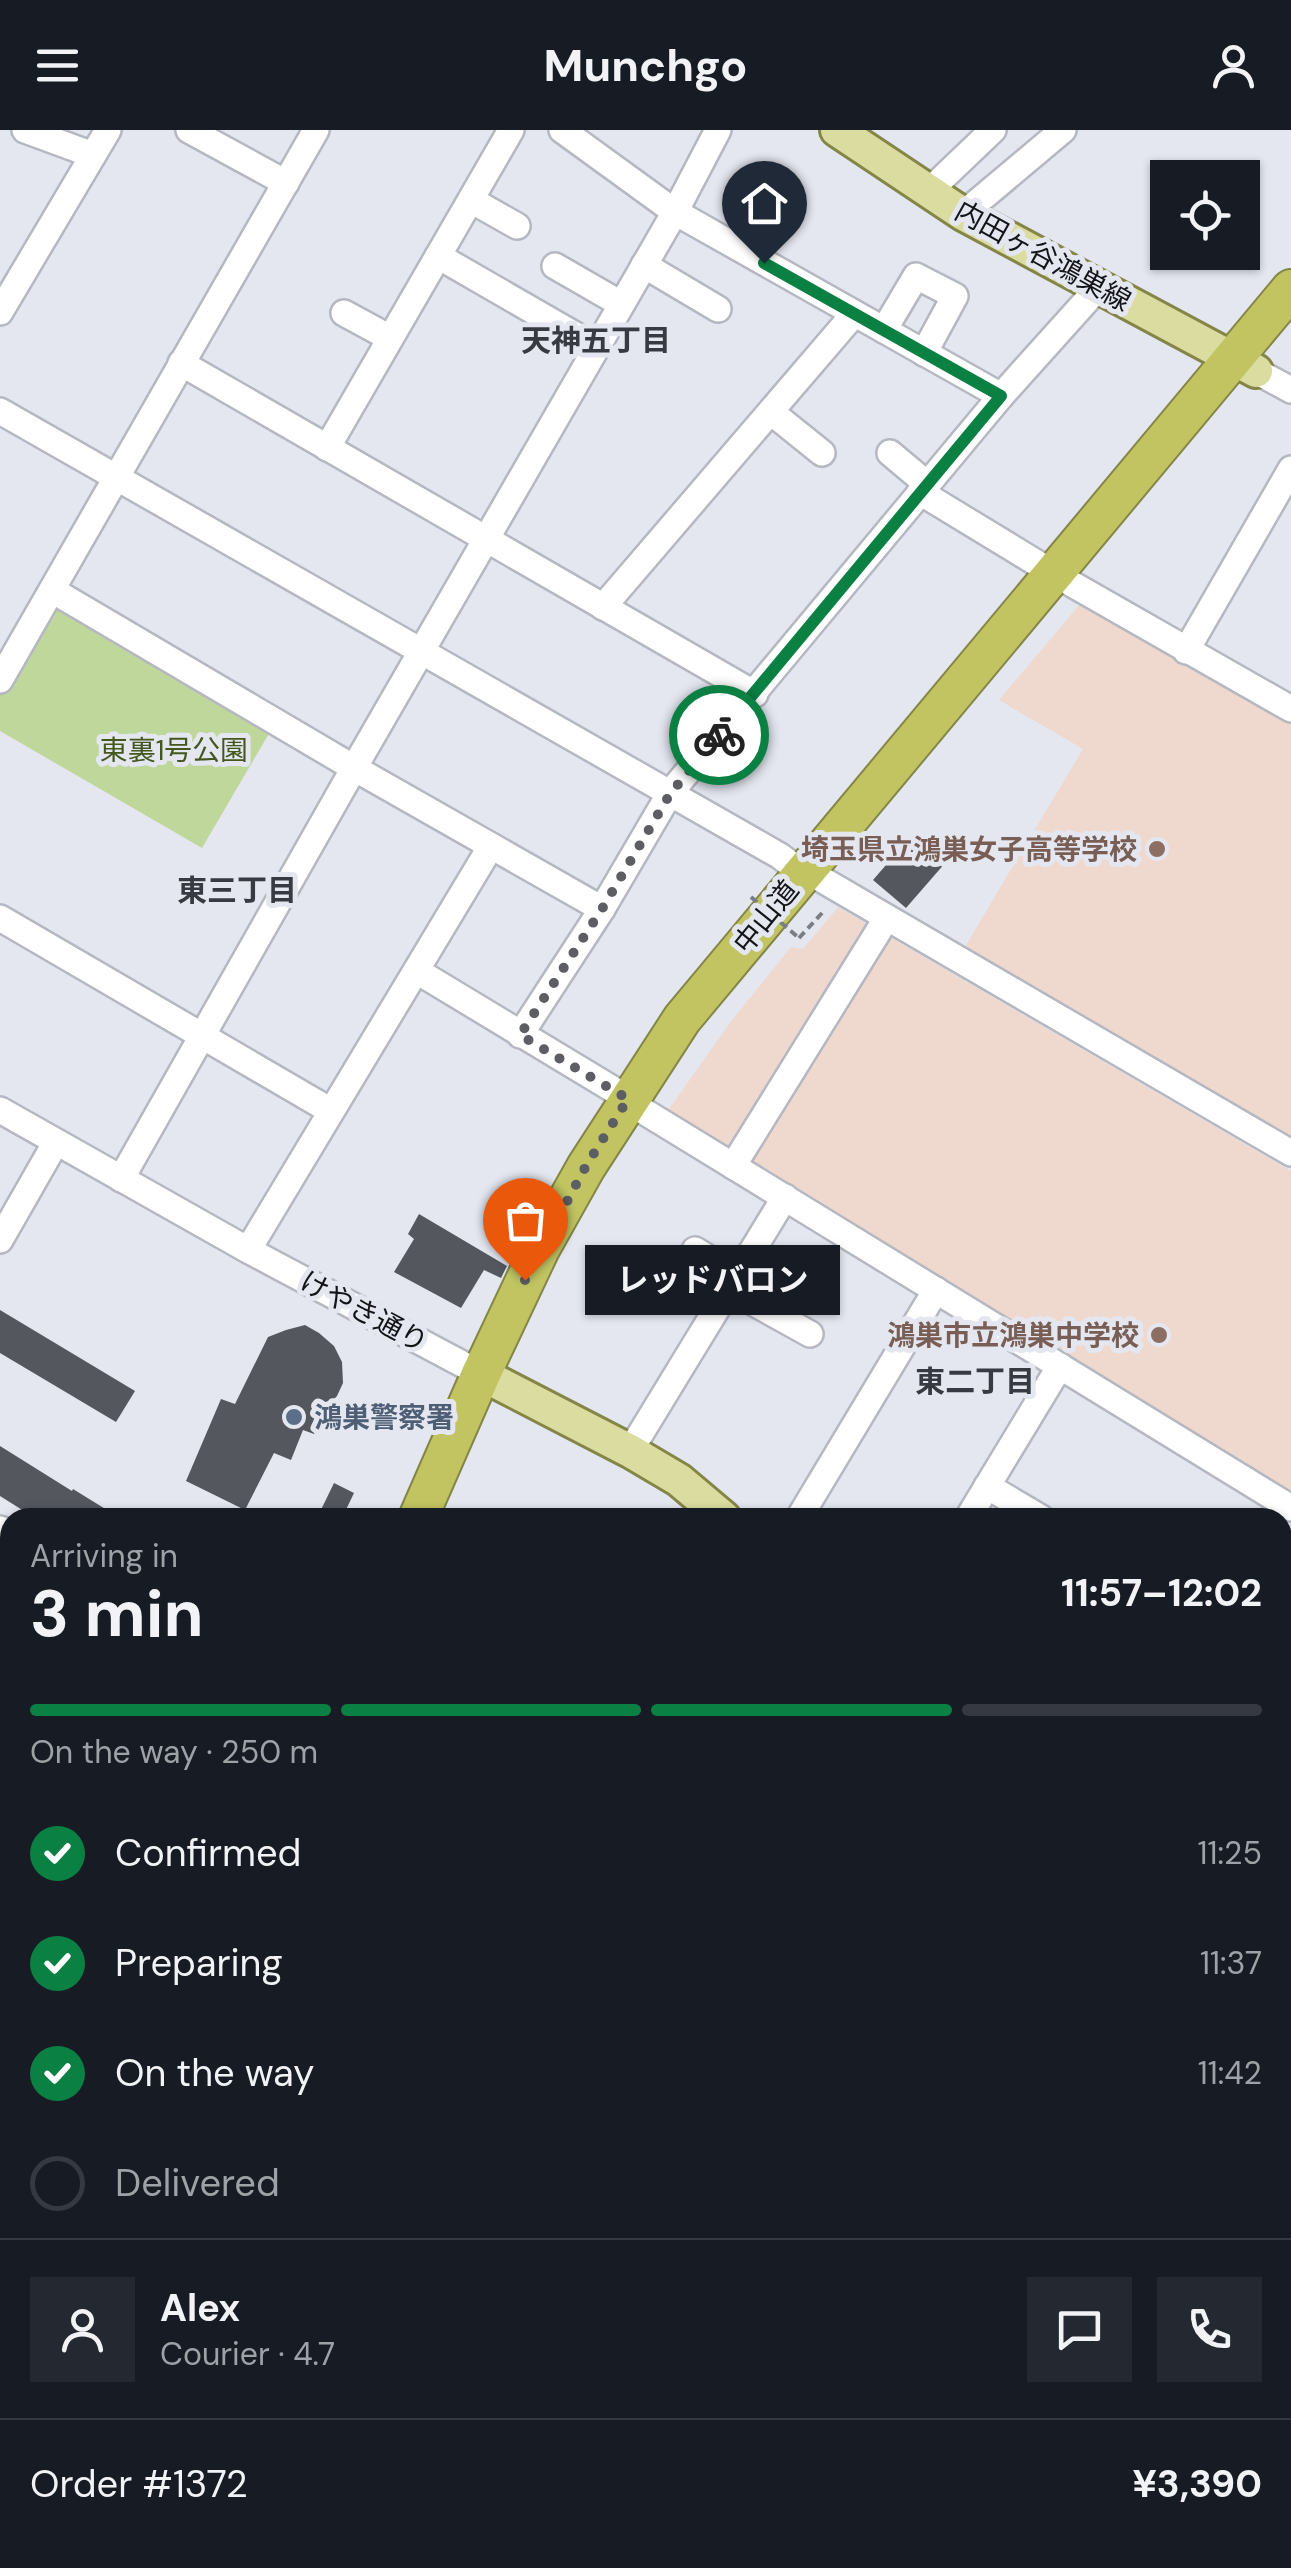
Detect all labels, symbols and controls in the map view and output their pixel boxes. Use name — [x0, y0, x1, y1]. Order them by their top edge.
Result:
text: Munchgo — [544, 36, 747, 95]
icon: menu — [30, 38, 85, 93]
icon: person — [1206, 38, 1261, 93]
map controls — [1150, 160, 1260, 270]
button: locate — [1150, 160, 1260, 270]
pin — [722, 161, 807, 264]
icon: home — [737, 176, 792, 231]
street label: 内田ヶ谷鴻巣線 — [948, 192, 1138, 320]
district label: 天神五丁目 — [521, 321, 671, 360]
courier — [669, 685, 769, 785]
icon: bike — [692, 708, 747, 763]
park label: 東裏1号公園 — [100, 732, 248, 769]
place label: 埼玉県立鴻巣女子高等学校 — [801, 831, 1137, 868]
marker: 埼玉県立鴻巣女子高等学校 — [1146, 838, 1168, 860]
district label: 東三丁目 — [177, 871, 297, 910]
street label: 中山道 — [725, 873, 807, 961]
pin — [483, 1178, 568, 1281]
icon: bag — [498, 1193, 553, 1248]
callout: レッドバロン — [585, 1245, 840, 1315]
text: レッドバロン — [616, 1259, 809, 1301]
street label: けやき通り — [294, 1263, 434, 1361]
place label: 鴻巣市立鴻巣中学校 — [887, 1317, 1139, 1354]
marker: 鴻巣市立鴻巣中学校 — [1148, 1324, 1170, 1346]
district label: 東二丁目 — [915, 1362, 1035, 1401]
place label: 鴻巣警察署 — [314, 1399, 454, 1436]
marker: 鴻巣警察署 — [283, 1406, 305, 1428]
text: Arriving in — [30, 1535, 178, 1577]
text: 11:57–12:02 — [1061, 1568, 1262, 1618]
text: 3 min — [30, 1572, 204, 1656]
text: On the way · 250 m — [30, 1731, 318, 1773]
icon: check — [30, 1826, 85, 1881]
text: Confirmed — [115, 1828, 301, 1878]
text: 11:25 — [1198, 1832, 1262, 1874]
icon: check — [30, 1936, 85, 1991]
text: Preparing — [115, 1938, 283, 1988]
text: 11:37 — [1200, 1942, 1262, 1984]
icon: check — [30, 2046, 85, 2101]
text: On the way — [115, 2048, 314, 2098]
text: 11:42 — [1198, 2052, 1262, 2094]
text: Delivered — [115, 2158, 280, 2208]
button: person — [30, 2277, 135, 2382]
button: chat — [1027, 2277, 1132, 2382]
button: phone — [1157, 2277, 1262, 2382]
text: Alex — [160, 2283, 240, 2333]
text: Courier · 4.7 — [160, 2333, 335, 2375]
text: Order #1372 — [30, 2459, 248, 2509]
text: ¥3,390 — [1132, 2459, 1262, 2509]

